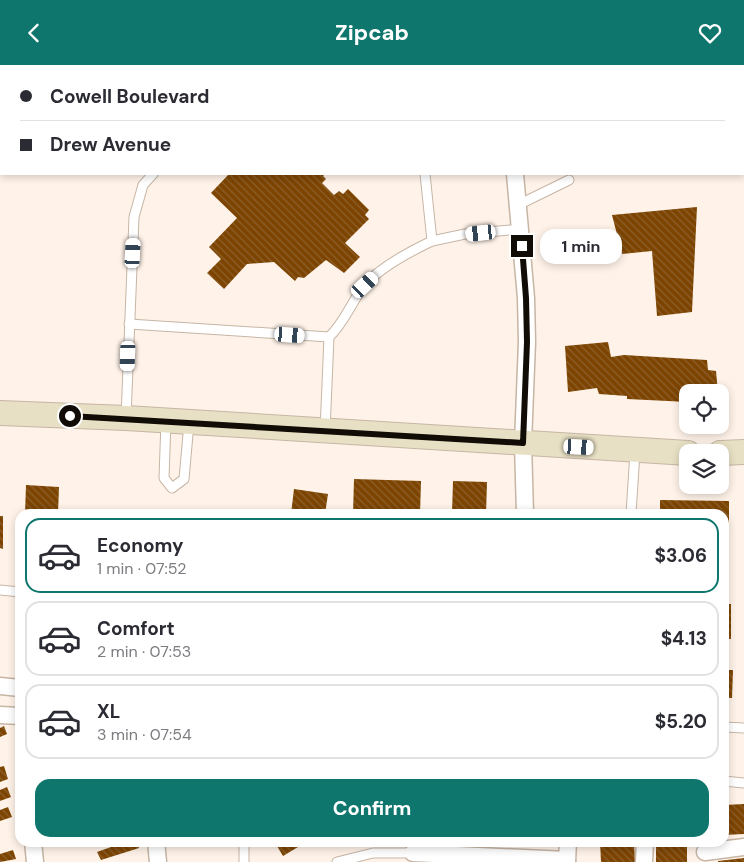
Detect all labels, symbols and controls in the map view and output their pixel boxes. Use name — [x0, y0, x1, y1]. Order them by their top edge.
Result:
text: Zipcab — [335, 18, 409, 47]
icon: back — [20, 19, 48, 47]
icon: heart — [696, 19, 724, 47]
text: Cowell Boulevard — [50, 84, 210, 109]
text: Drew Avenue — [50, 132, 171, 157]
car — [465, 224, 496, 242]
callout: 1 min — [540, 229, 622, 263]
route end — [511, 235, 533, 257]
text: 1 min — [562, 236, 600, 257]
car — [124, 238, 141, 268]
car — [348, 269, 381, 301]
car — [274, 326, 305, 344]
car — [119, 341, 136, 371]
map controls — [679, 384, 729, 494]
button: locate — [679, 384, 729, 434]
route start — [59, 405, 81, 427]
car — [563, 439, 594, 455]
button: layers — [679, 444, 729, 494]
icon: car — [37, 533, 82, 578]
text: Economy — [97, 533, 184, 558]
text: $3.06 — [655, 543, 707, 568]
text: 1 min · 07:52 — [97, 558, 186, 579]
icon: car — [37, 616, 82, 661]
text: Comfort — [97, 616, 175, 641]
text: $4.13 — [661, 626, 707, 651]
text: 2 min · 07:53 — [97, 641, 191, 662]
icon: car — [37, 699, 82, 744]
text: XL — [97, 699, 120, 724]
text: $5.20 — [655, 709, 707, 734]
text: 3 min · 07:54 — [97, 724, 192, 745]
button: Confirm — [35, 779, 709, 837]

